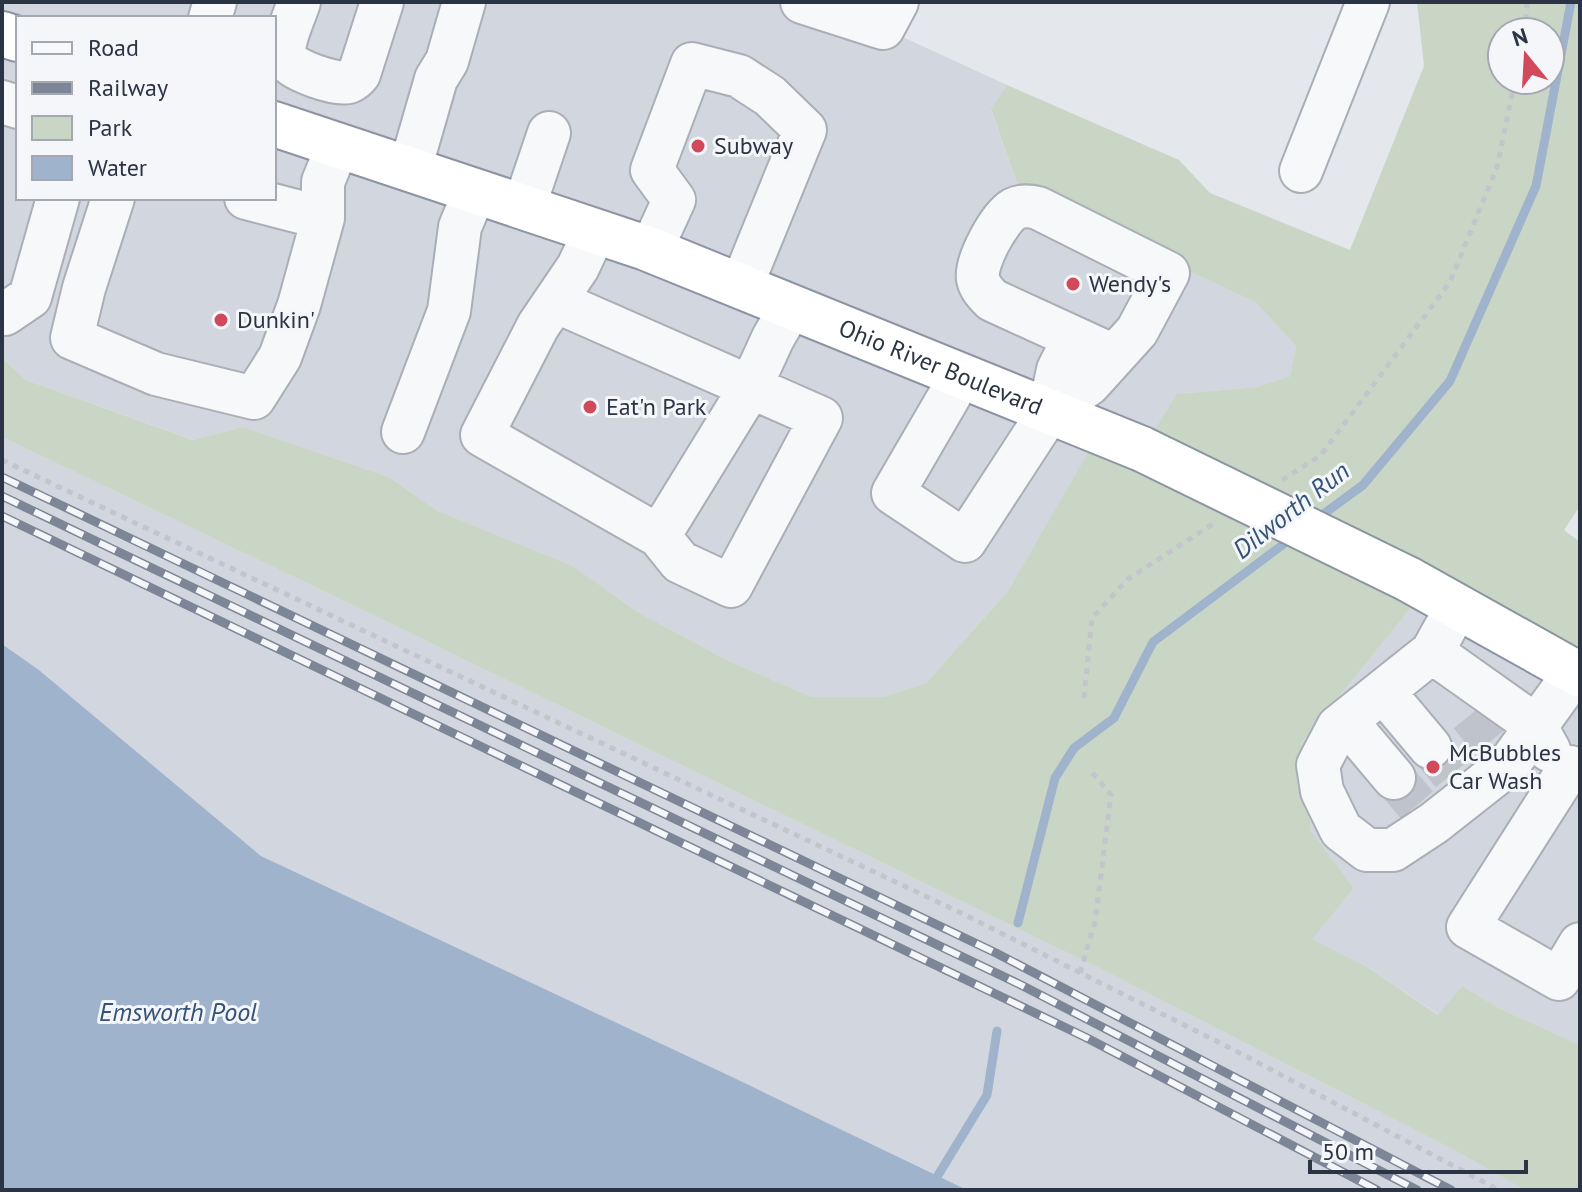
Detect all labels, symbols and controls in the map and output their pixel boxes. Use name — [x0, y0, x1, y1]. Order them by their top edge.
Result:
legend — [16, 16, 276, 200]
north arrow — [1486, 16, 1566, 96]
text: N — [1509, 21, 1531, 53]
text: Road — [88, 32, 139, 63]
text: Railway — [88, 72, 168, 103]
text: Park — [88, 112, 133, 143]
place label: Subway — [714, 130, 793, 161]
marker: Subway — [689, 137, 707, 155]
text: Water — [88, 152, 147, 183]
place label: Wendy's — [1089, 268, 1171, 299]
marker: Wendy's — [1064, 275, 1082, 293]
place label: Dunkin' — [237, 304, 315, 335]
marker: Dunkin' — [212, 311, 230, 329]
street label: Ohio River Boulevard — [834, 312, 1047, 422]
place label: Eat'n Park — [606, 391, 707, 422]
marker: Eat'n Park — [581, 398, 599, 416]
water label: Dilworth Run — [1226, 454, 1356, 565]
place label: McBubbles Car Wash — [1449, 737, 1561, 796]
marker: McBubbles Car Wash — [1424, 758, 1442, 776]
water label: Emsworth Pool — [99, 995, 257, 1028]
scale bar — [1310, 1124, 1526, 1174]
text: 50 m — [1322, 1136, 1374, 1167]

